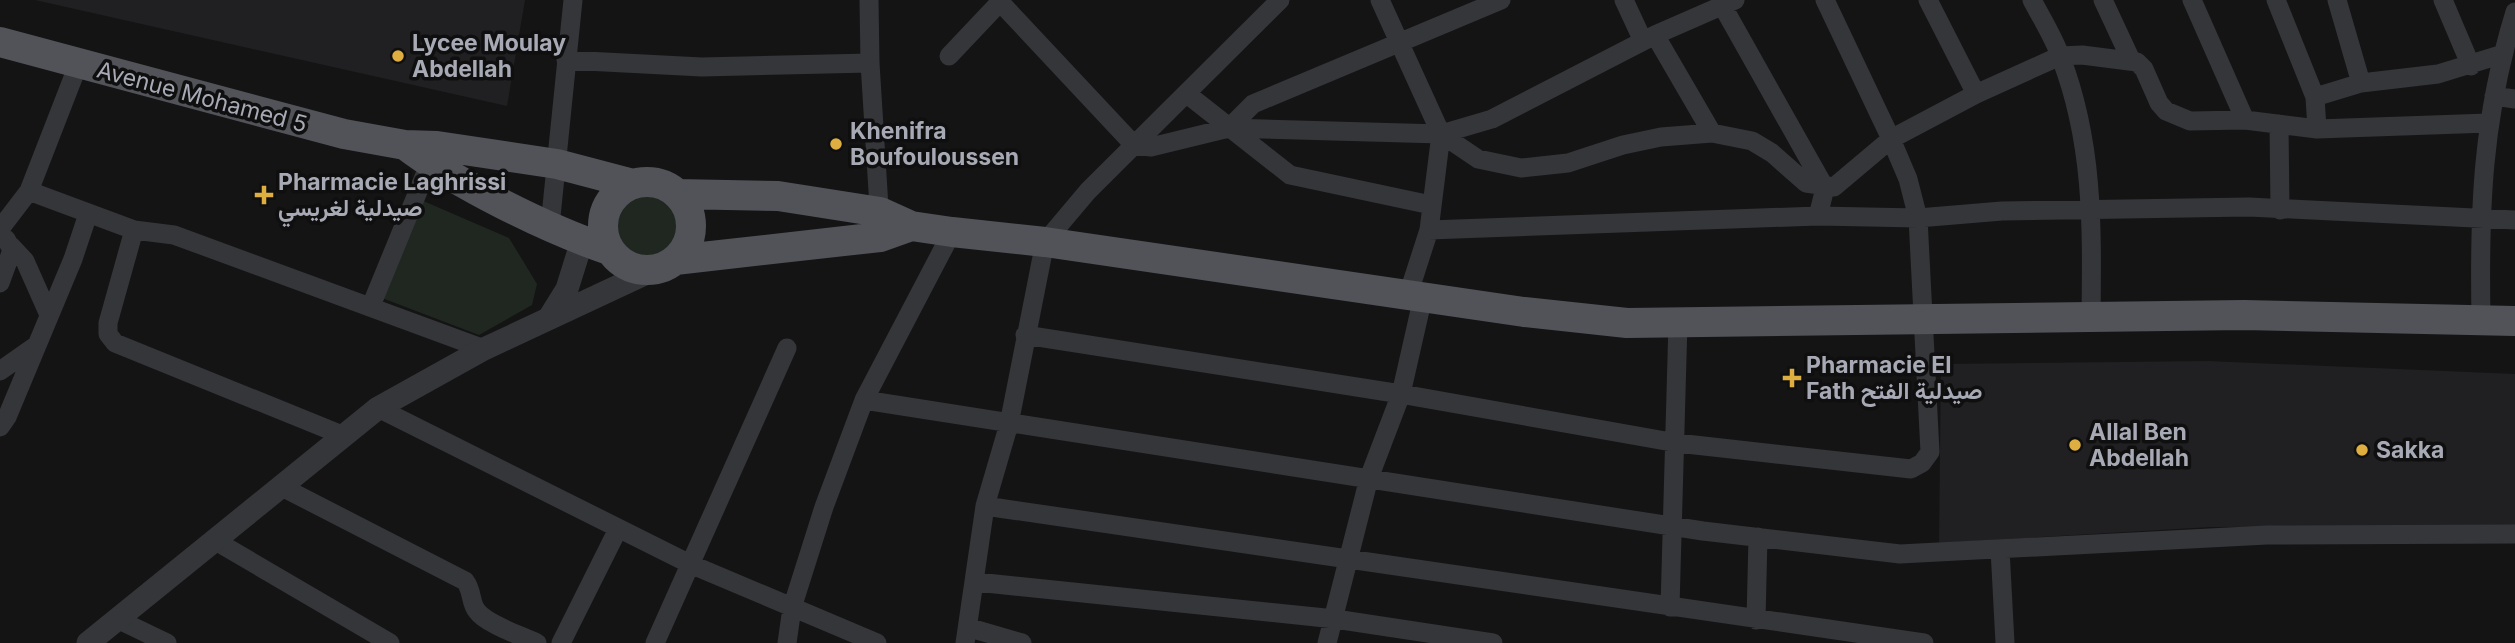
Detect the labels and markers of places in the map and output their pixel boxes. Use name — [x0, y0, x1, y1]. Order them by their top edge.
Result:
place label: Lycee Moulay Abdellah — [412, 29, 566, 83]
marker: Lycee Moulay Abdellah — [390, 48, 406, 64]
place label: Khenifra Boufouloussen — [850, 117, 1019, 171]
marker: Khenifra Boufouloussen — [828, 136, 844, 152]
place label: Pharmacie Laghrissi صيدلية لغريسي — [278, 168, 506, 228]
marker: Pharmacie Laghrissi صيدلية لغريسي — [256, 187, 272, 203]
place label: Pharmacie El Fath صيدلية الفتح — [1806, 351, 1983, 407]
marker: Pharmacie El Fath صيدلية الفتح — [1784, 370, 1800, 386]
place label: Allal Ben Abdellah — [2089, 418, 2189, 472]
place label: Sakka — [2376, 436, 2444, 464]
marker: Allal Ben Abdellah — [2067, 437, 2083, 453]
marker: Sakka — [2354, 442, 2370, 458]

